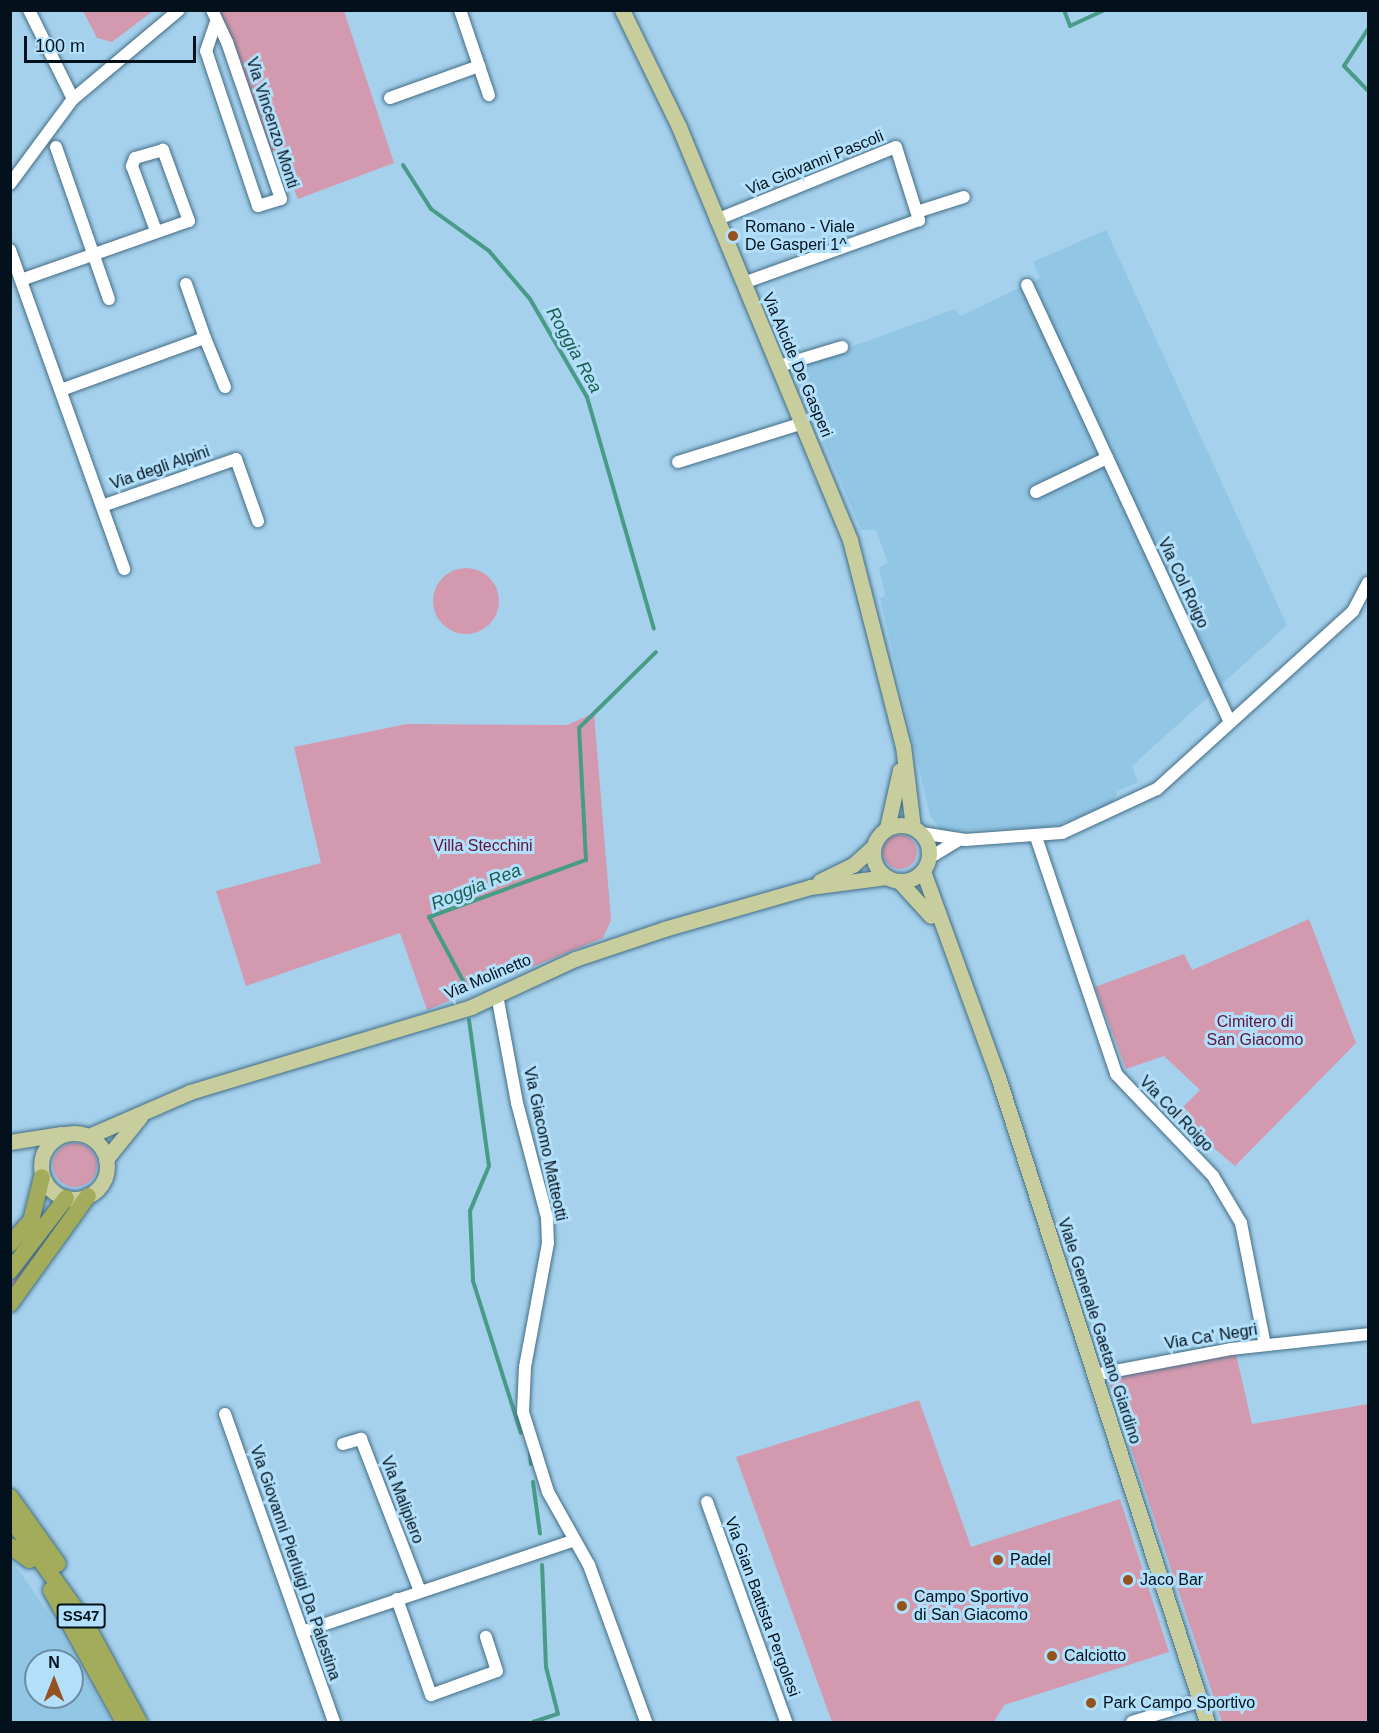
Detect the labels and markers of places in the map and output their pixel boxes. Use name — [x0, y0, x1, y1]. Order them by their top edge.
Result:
place label: Romano - Viale De Gasperi 1^ — [745, 217, 855, 255]
marker: Romano - Viale De Gasperi 1^ — [726, 229, 740, 243]
place label: Padel — [1010, 1550, 1051, 1570]
marker: Padel — [991, 1553, 1005, 1567]
place label: Jaco Bar — [1140, 1570, 1203, 1590]
marker: Jaco Bar — [1121, 1573, 1135, 1587]
place label: Campo Sportivo di San Giacomo — [914, 1587, 1029, 1625]
marker: Campo Sportivo di San Giacomo — [895, 1599, 909, 1613]
place label: Calciotto — [1064, 1646, 1126, 1666]
marker: Calciotto — [1045, 1649, 1059, 1663]
place label: Park Campo Sportivo — [1103, 1693, 1255, 1713]
marker: Park Campo Sportivo — [1084, 1696, 1098, 1710]

